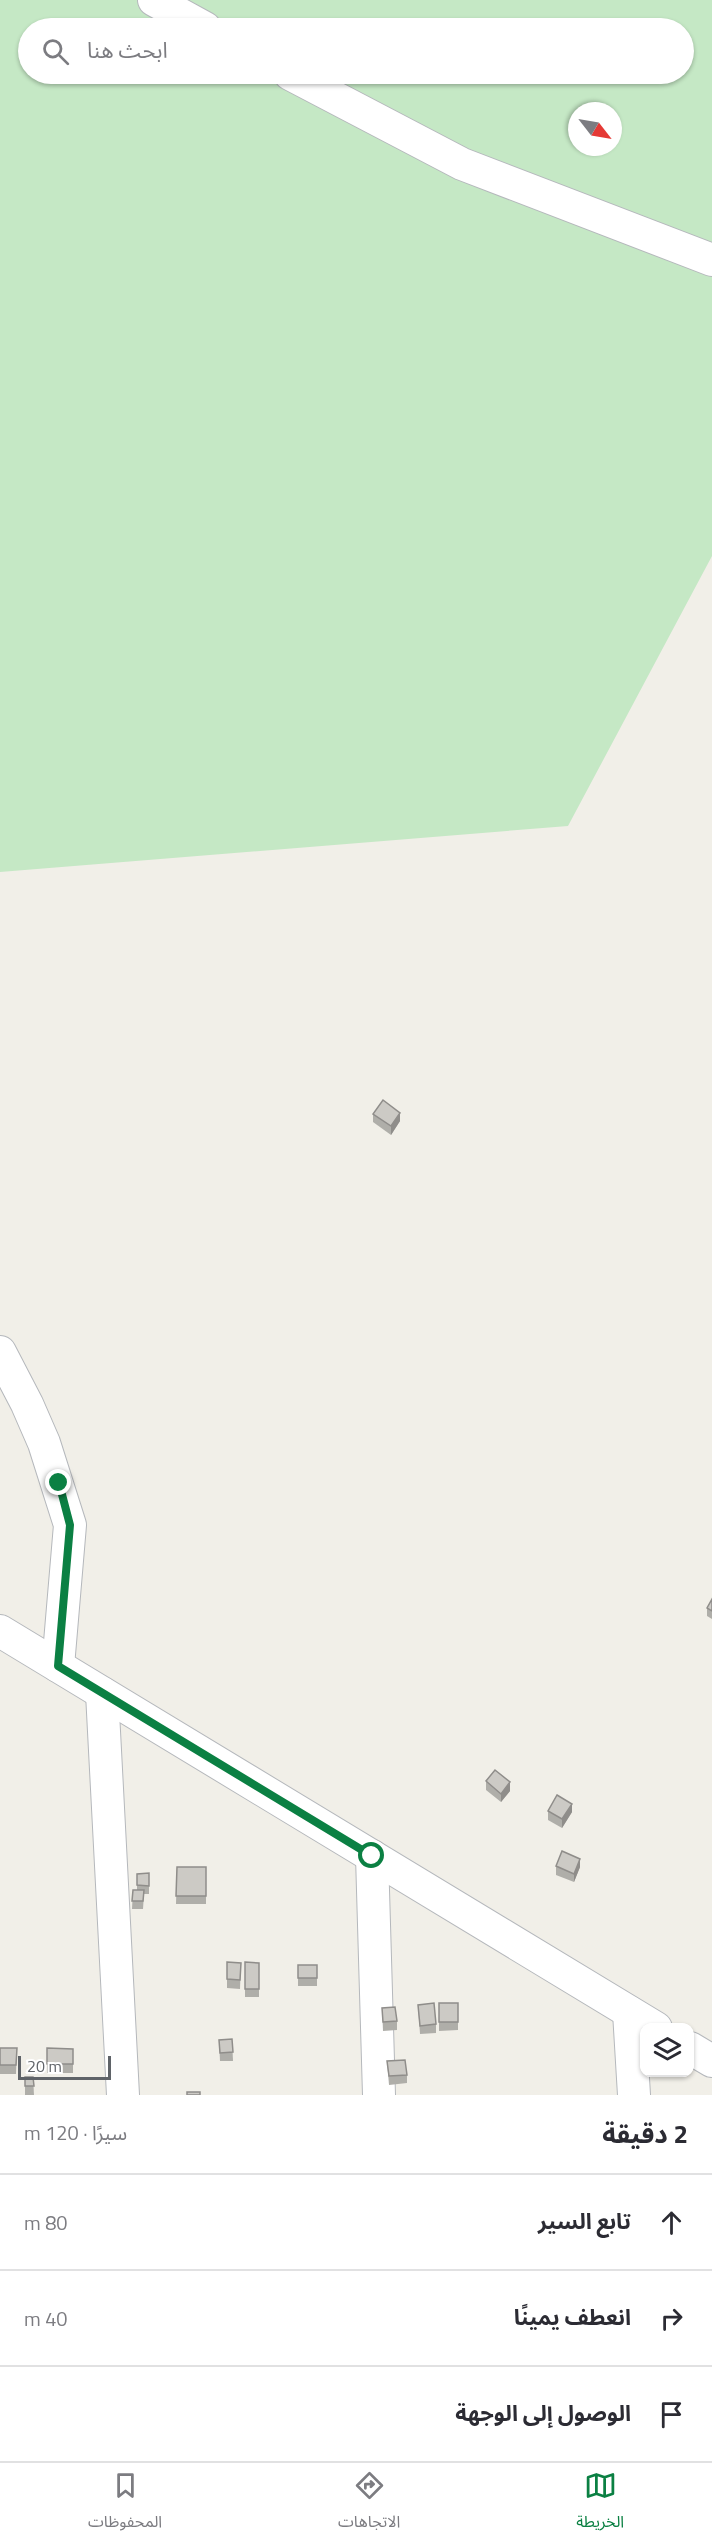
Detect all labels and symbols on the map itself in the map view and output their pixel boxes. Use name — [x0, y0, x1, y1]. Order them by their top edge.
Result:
north arrow — [568, 102, 622, 156]
route end — [45, 1469, 71, 1495]
route start — [358, 1842, 384, 1868]
scale bar — [18, 2053, 111, 2080]

